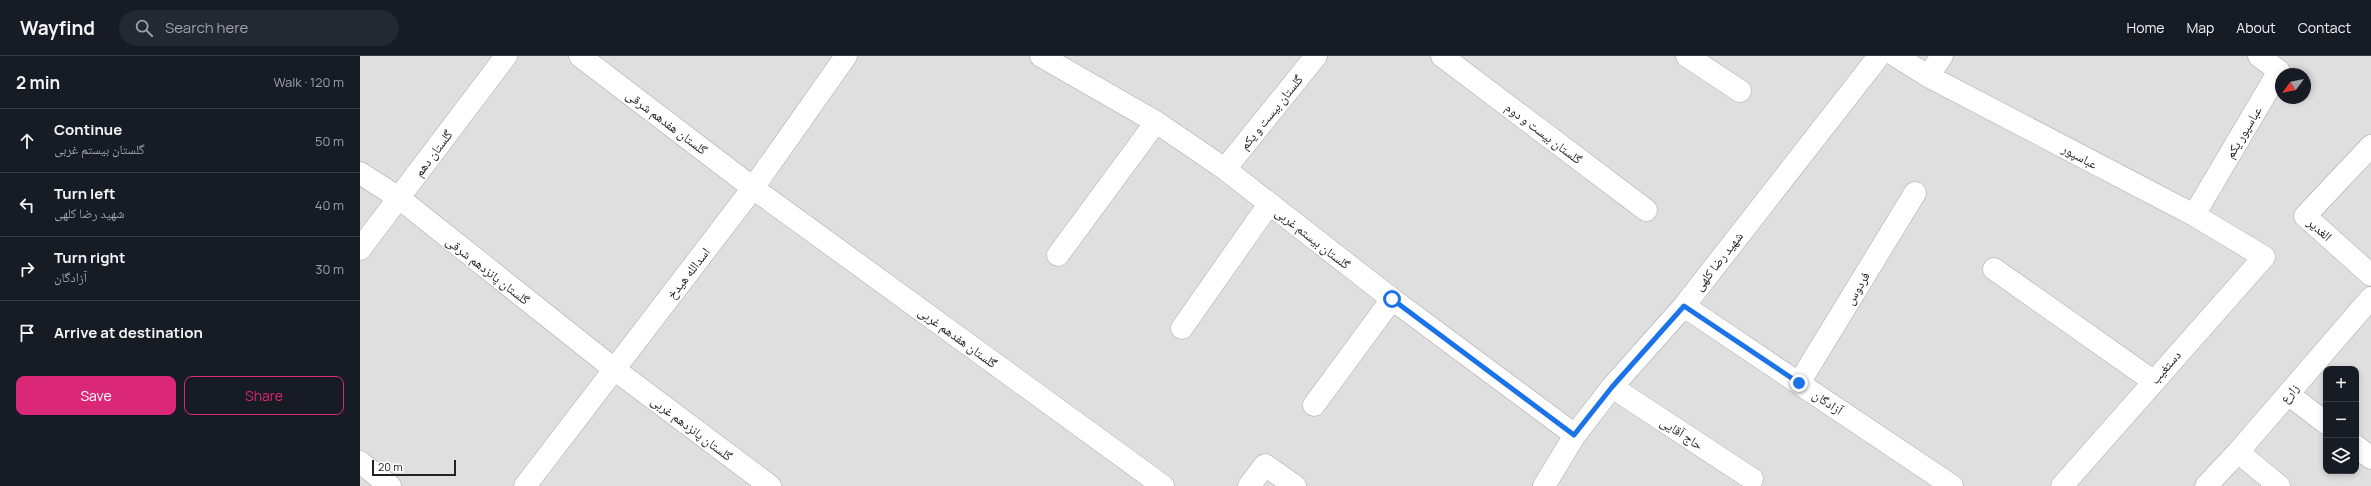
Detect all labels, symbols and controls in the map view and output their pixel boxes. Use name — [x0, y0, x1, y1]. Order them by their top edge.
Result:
search box — [119, 10, 399, 46]
text: Wayfind — [20, 15, 95, 41]
icon: search — [133, 17, 155, 39]
text: Search here — [165, 17, 248, 38]
text: Home — [2127, 18, 2164, 37]
text: Map — [2186, 18, 2214, 37]
text: About — [2236, 18, 2276, 37]
text: Contact — [2298, 18, 2351, 37]
north arrow — [2275, 68, 2311, 104]
street label: گلستان بیست و یکم — [1235, 70, 1307, 153]
text: 2 min — [16, 71, 60, 94]
text: Walk · 120 m — [274, 73, 344, 91]
street label: گلستان هفدهم شرقی — [623, 85, 712, 159]
street label: گلستان بیست و دوم — [1502, 98, 1587, 168]
street label: عباسپور یکم — [2220, 102, 2266, 161]
text: Continue — [54, 119, 122, 140]
street label: گلستان دهم — [409, 125, 457, 180]
icon: ahead — [16, 130, 38, 152]
text: 50 m — [315, 132, 344, 150]
street label: عباسپور — [2058, 139, 2101, 173]
text: گلستان بیستم غربی — [54, 140, 145, 158]
text: Turn left — [54, 183, 116, 204]
icon: left — [16, 194, 38, 216]
text: 40 m — [315, 196, 344, 214]
street label: گلستان بیستم غربی — [1272, 203, 1355, 273]
text: شهید رضا کلهی — [54, 204, 125, 222]
street label: الغدیر — [2303, 213, 2336, 245]
street label: شهید رضا کلهی — [1689, 228, 1747, 294]
street label: گلستان پانزدهم شرقی — [442, 232, 534, 309]
street label: اسدالله هیدخ — [662, 243, 715, 303]
text: Turn right — [54, 247, 125, 268]
icon: right — [16, 258, 38, 280]
text: 30 m — [315, 260, 344, 278]
text: آزادگان — [54, 268, 87, 286]
street label: فردوس — [1840, 268, 1874, 308]
route start — [1383, 290, 1401, 308]
street label: گلستان هفدهم غربی — [915, 302, 1002, 372]
icon: arrive — [16, 322, 38, 344]
text: Arrive at destination — [54, 322, 203, 343]
street label: دستغیب — [2145, 346, 2185, 388]
map controls — [2323, 366, 2359, 474]
button: + — [2323, 366, 2359, 402]
route end — [1790, 374, 1808, 392]
button: Save — [16, 376, 176, 415]
button: Share — [184, 376, 344, 415]
street label: زارع — [2275, 379, 2303, 407]
street label: آزادگان — [1809, 385, 1847, 419]
street label: گلستان پانزدهم غربی — [647, 391, 737, 465]
button: − — [2323, 402, 2359, 438]
street label: حاج آقایی — [1657, 412, 1707, 454]
button: layers — [2323, 438, 2359, 474]
scale bar — [372, 458, 456, 477]
text: 20 m — [378, 459, 403, 474]

